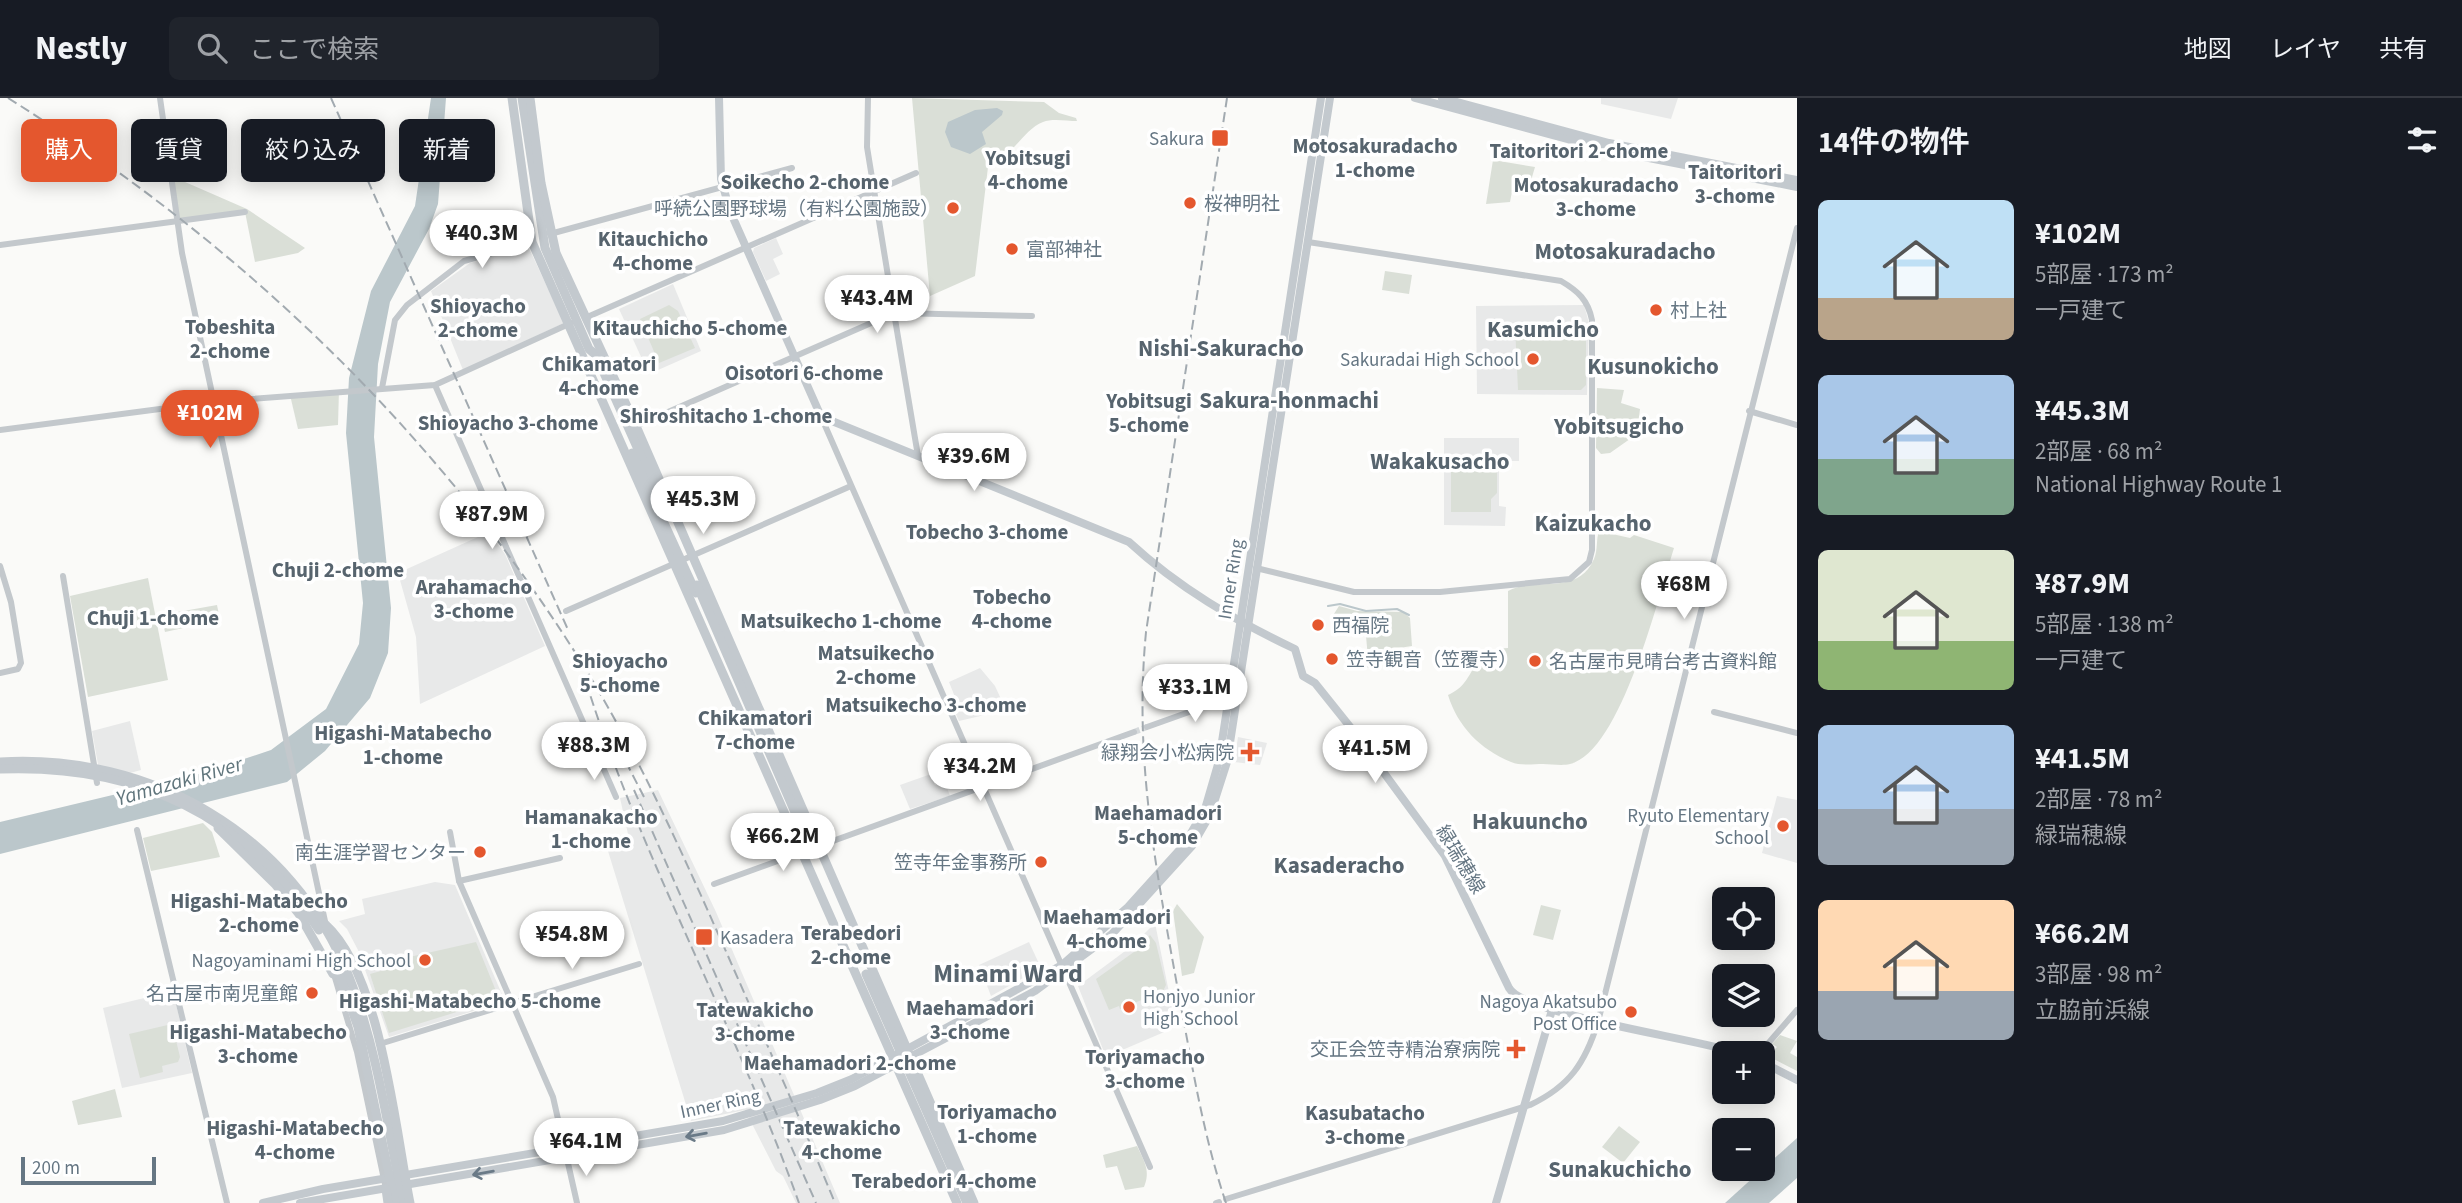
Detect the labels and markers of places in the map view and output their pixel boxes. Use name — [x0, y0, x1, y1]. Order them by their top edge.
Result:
place label: Sakura — [1149, 126, 1204, 153]
marker: Sakura — [1210, 128, 1230, 148]
place label: 桜神明社 — [1204, 191, 1280, 218]
marker: 桜神明社 — [1182, 195, 1198, 211]
place label: 呼続公園野球場（有料公園施設） — [654, 196, 939, 223]
marker: 呼続公園野球場（有料公園施設） — [945, 200, 961, 216]
pin: ¥40.3M — [425, 211, 539, 270]
place label: 富部神社 — [1026, 237, 1102, 264]
marker: 富部神社 — [1004, 241, 1020, 257]
pin: ¥43.4M — [820, 275, 934, 335]
place label: 村上社 — [1670, 298, 1727, 325]
marker: 村上社 — [1648, 302, 1664, 318]
place label: Sakuradai High School — [1340, 347, 1519, 374]
marker: Sakuradai High School — [1525, 351, 1541, 367]
pin: ¥102M — [161, 390, 259, 450]
pin: ¥39.6M — [917, 434, 1031, 493]
pin: ¥45.3M — [646, 476, 760, 536]
pin: ¥87.9M — [435, 491, 549, 551]
pin: ¥68M — [1643, 561, 1725, 621]
place label: 西福院 — [1332, 613, 1389, 640]
marker: 西福院 — [1310, 617, 1326, 633]
place label: 笠寺観音（笠覆寺） — [1346, 647, 1517, 674]
place label: 名古屋市見晴台考古資料館 — [1549, 649, 1777, 676]
marker: 笠寺観音（笠覆寺） — [1324, 651, 1340, 667]
marker: 名古屋市見晴台考古資料館 — [1527, 653, 1543, 669]
pin: ¥33.1M — [1138, 664, 1252, 724]
pin: ¥88.3M — [537, 722, 651, 782]
pin: ¥41.5M — [1318, 726, 1432, 785]
place label: 緑翔会小松病院 — [1101, 740, 1234, 767]
marker: 緑翔会小松病院 — [1240, 742, 1260, 762]
pin: ¥34.2M — [923, 744, 1037, 803]
place label: Ryuto Elementary School — [1627, 803, 1769, 852]
pin: ¥66.2M — [726, 814, 840, 873]
marker: Ryuto Elementary School — [1775, 818, 1791, 834]
place label: 南生涯学習センター — [295, 840, 466, 867]
marker: 南生涯学習センター — [472, 844, 488, 860]
place label: 笠寺年金事務所 — [894, 850, 1027, 877]
marker: 笠寺年金事務所 — [1033, 854, 1049, 870]
pin: ¥54.8M — [515, 912, 629, 971]
place label: Kasadera — [720, 925, 794, 952]
marker: Kasadera — [694, 927, 714, 947]
place label: Nagoyaminami High School — [192, 948, 411, 975]
marker: Nagoyaminami High School — [417, 952, 433, 968]
place label: 名古屋市南児童館 — [146, 981, 298, 1008]
place label: Honjyo Junior High School — [1143, 984, 1255, 1033]
marker: 名古屋市南児童館 — [304, 985, 320, 1001]
place label: Nagoya Akatsubo Post Office — [1480, 989, 1617, 1038]
marker: Honjyo Junior High School — [1121, 999, 1137, 1015]
marker: Nagoya Akatsubo Post Office — [1623, 1004, 1639, 1020]
place label: 交正会笠寺精治寮病院 — [1310, 1037, 1500, 1064]
marker: 交正会笠寺精治寮病院 — [1506, 1039, 1526, 1059]
pin: ¥64.1M — [529, 1118, 643, 1178]

